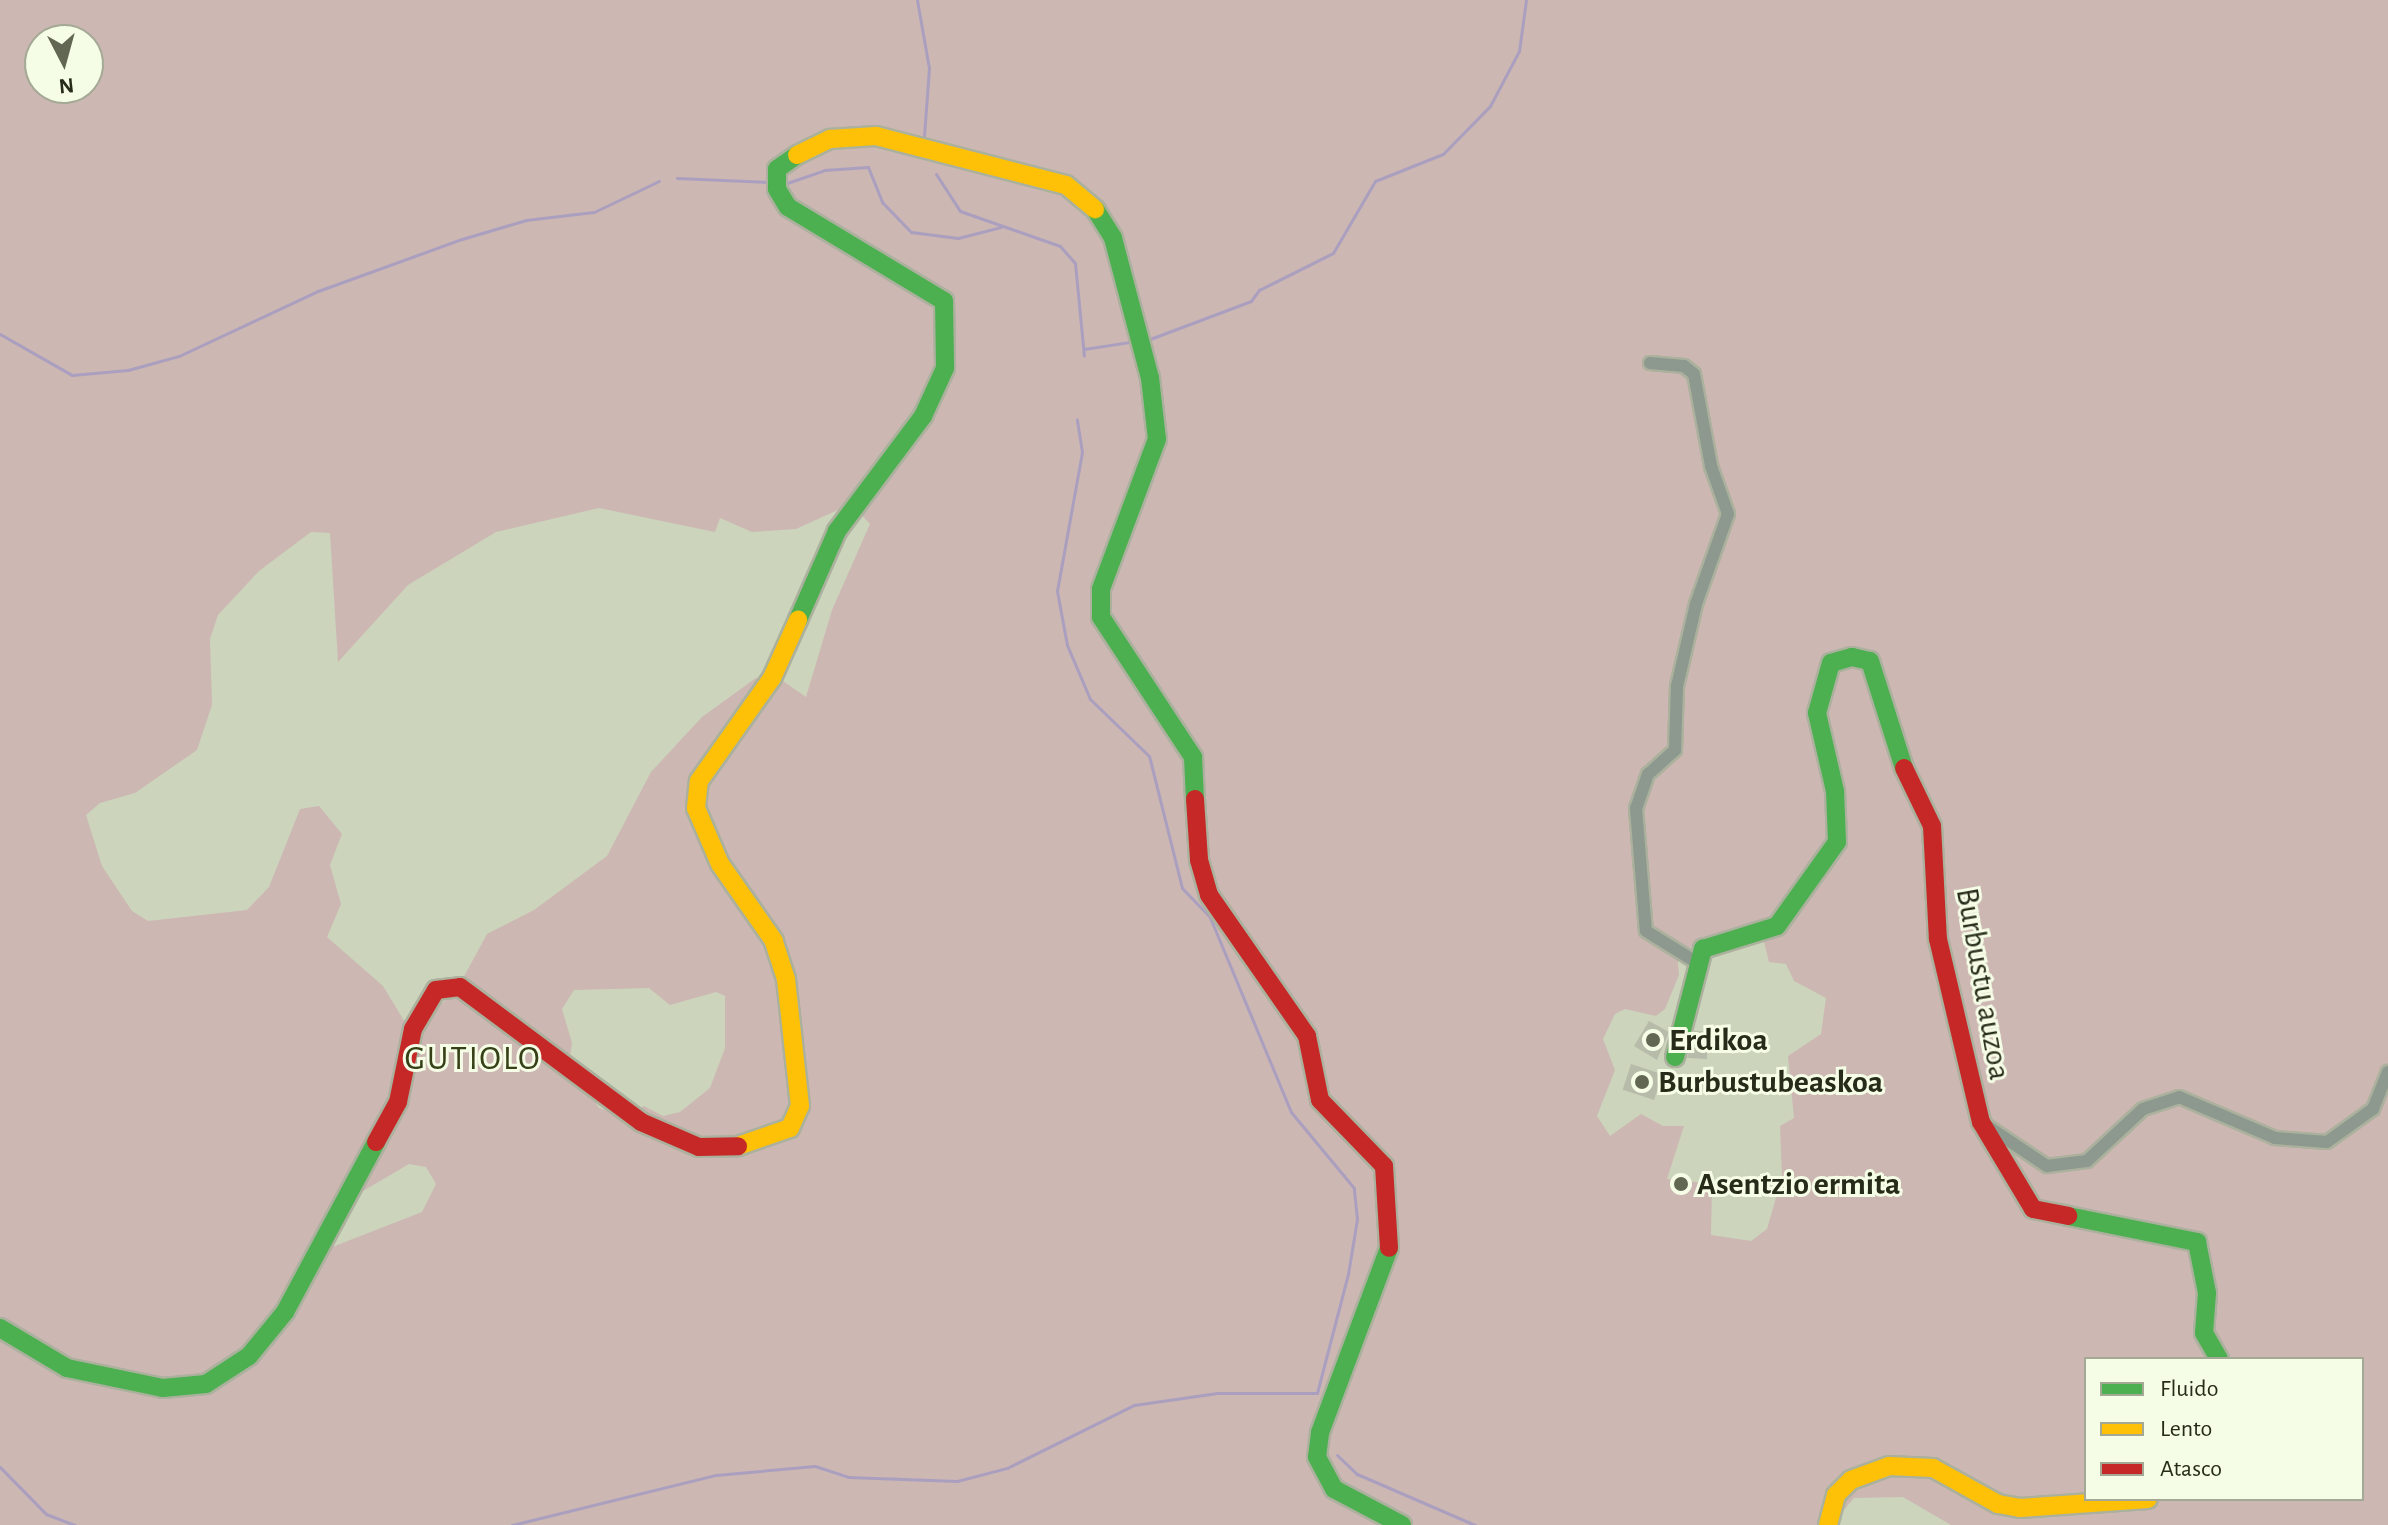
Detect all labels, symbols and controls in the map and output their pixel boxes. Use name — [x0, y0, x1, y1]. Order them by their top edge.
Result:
north arrow — [24, 24, 104, 104]
text: N — [58, 74, 75, 98]
street label: Burbustu auzoa — [1947, 885, 2019, 1083]
place label: Erdikoa — [1669, 1021, 1768, 1059]
marker: Erdikoa — [1644, 1031, 1662, 1049]
district label: GUTIOLO — [404, 1040, 542, 1080]
place label: Burbustubeaskoa — [1658, 1063, 1883, 1101]
marker: Burbustubeaskoa — [1633, 1073, 1651, 1091]
place label: Asentzio ermita — [1697, 1165, 1900, 1203]
marker: Asentzio ermita — [1672, 1175, 1690, 1193]
legend — [2084, 1357, 2364, 1501]
text: Fluido — [2160, 1377, 2219, 1401]
text: Lento — [2160, 1417, 2212, 1441]
text: Atasco — [2160, 1457, 2222, 1481]

